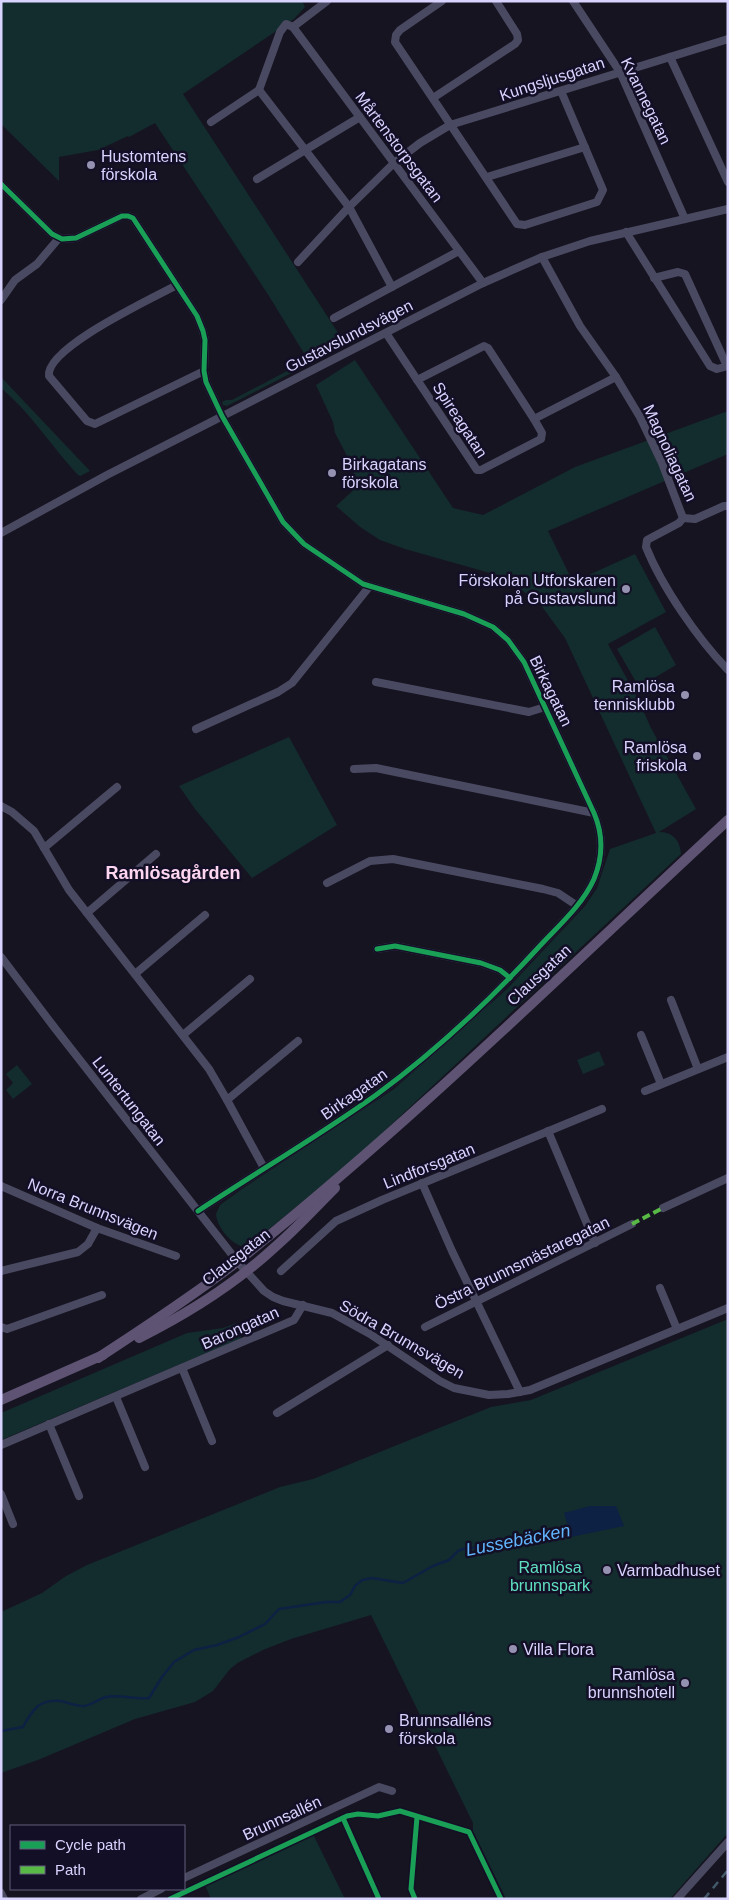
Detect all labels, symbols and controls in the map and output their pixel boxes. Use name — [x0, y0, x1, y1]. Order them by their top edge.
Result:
street label: Kungsljusgatan — [497, 54, 607, 104]
street label: Kvannegatan — [618, 55, 674, 147]
street label: Mårtenstorpsgatan — [352, 89, 446, 205]
place label: Hustomtens förskola — [101, 148, 186, 183]
marker: Hustomtens förskola — [85, 159, 97, 171]
street label: Gustavslundsvägen — [283, 297, 415, 375]
street label: Spireagatan — [429, 379, 491, 461]
street label: Magnoliagatan — [640, 402, 700, 504]
place label: Birkagatans förskola — [342, 456, 427, 491]
marker: Birkagatans förskola — [326, 467, 338, 479]
place label: Förskolan Utforskaren på Gustavslund — [459, 572, 616, 607]
marker: Förskolan Utforskaren på Gustavslund — [620, 583, 632, 595]
street label: Birkagatan — [527, 653, 575, 729]
place label: Ramlösa tennisklubb — [594, 678, 675, 713]
marker: Ramlösa tennisklubb — [679, 689, 691, 701]
place label: Ramlösa friskola — [624, 739, 687, 774]
marker: Ramlösa friskola — [691, 750, 703, 762]
district label: Ramlösagården — [105, 863, 241, 883]
street label: Clausgatan — [504, 941, 574, 1009]
street label: Luntertungatan — [89, 1053, 169, 1149]
street label: Birkagatan — [318, 1065, 390, 1123]
street label: Lindforsgatan — [381, 1140, 477, 1192]
street label: Norra Brunnsvägen — [25, 1175, 161, 1243]
street label: Östra Brunnsmästaregatan — [432, 1213, 612, 1313]
street label: Clausgatan — [199, 1225, 273, 1289]
street label: Södra Brunnsvägen — [337, 1296, 467, 1382]
street label: Barongatan — [199, 1303, 281, 1353]
water label: Lussebäcken — [464, 1520, 572, 1560]
park label: Ramlösa brunnspark — [510, 1559, 591, 1594]
place label: Varmbadhuset — [617, 1562, 720, 1579]
marker: Varmbadhuset — [601, 1564, 613, 1576]
place label: Villa Flora — [523, 1641, 594, 1658]
marker: Villa Flora — [507, 1643, 519, 1655]
place label: Ramlösa brunnshotell — [588, 1666, 675, 1701]
marker: Ramlösa brunnshotell — [679, 1677, 691, 1689]
place label: Brunnsalléns förskola — [399, 1712, 492, 1747]
marker: Brunnsalléns förskola — [383, 1723, 395, 1735]
street label: Brunnsallén — [240, 1792, 324, 1844]
legend — [10, 1825, 185, 1890]
text: Cycle path — [55, 1836, 126, 1853]
text: Path — [55, 1861, 86, 1878]

